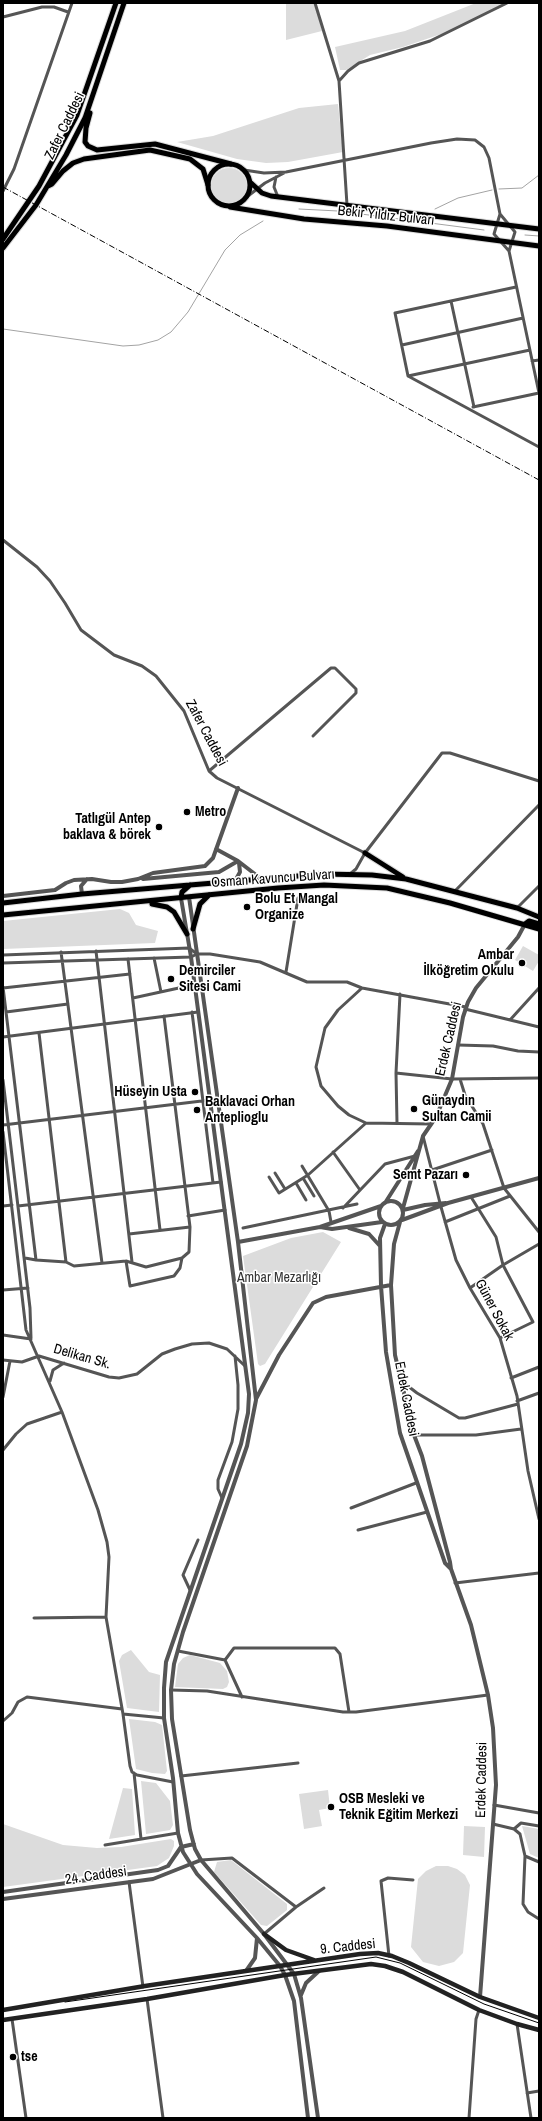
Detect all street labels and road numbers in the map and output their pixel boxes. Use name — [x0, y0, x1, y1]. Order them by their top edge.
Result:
street label: Zafer Caddesi — [42, 90, 88, 162]
street label: Bekir Yıldız Bulvarı — [337, 203, 435, 229]
street label: Zafer Caddesi — [182, 697, 230, 769]
street label: Osman Kavuncu Bulvarı — [211, 866, 335, 892]
street label: Erdek Caddesi — [432, 1000, 466, 1078]
street label: Güner Sokak — [471, 1276, 517, 1344]
street label: Delikan Sk. — [51, 1341, 113, 1373]
street label: Erdek Caddesi — [391, 1360, 421, 1438]
street label: Erdek Caddesi — [473, 1742, 491, 1818]
street label: 24. Caddesi — [64, 1863, 128, 1889]
street label: 9. Caddesi — [320, 1936, 376, 1958]

